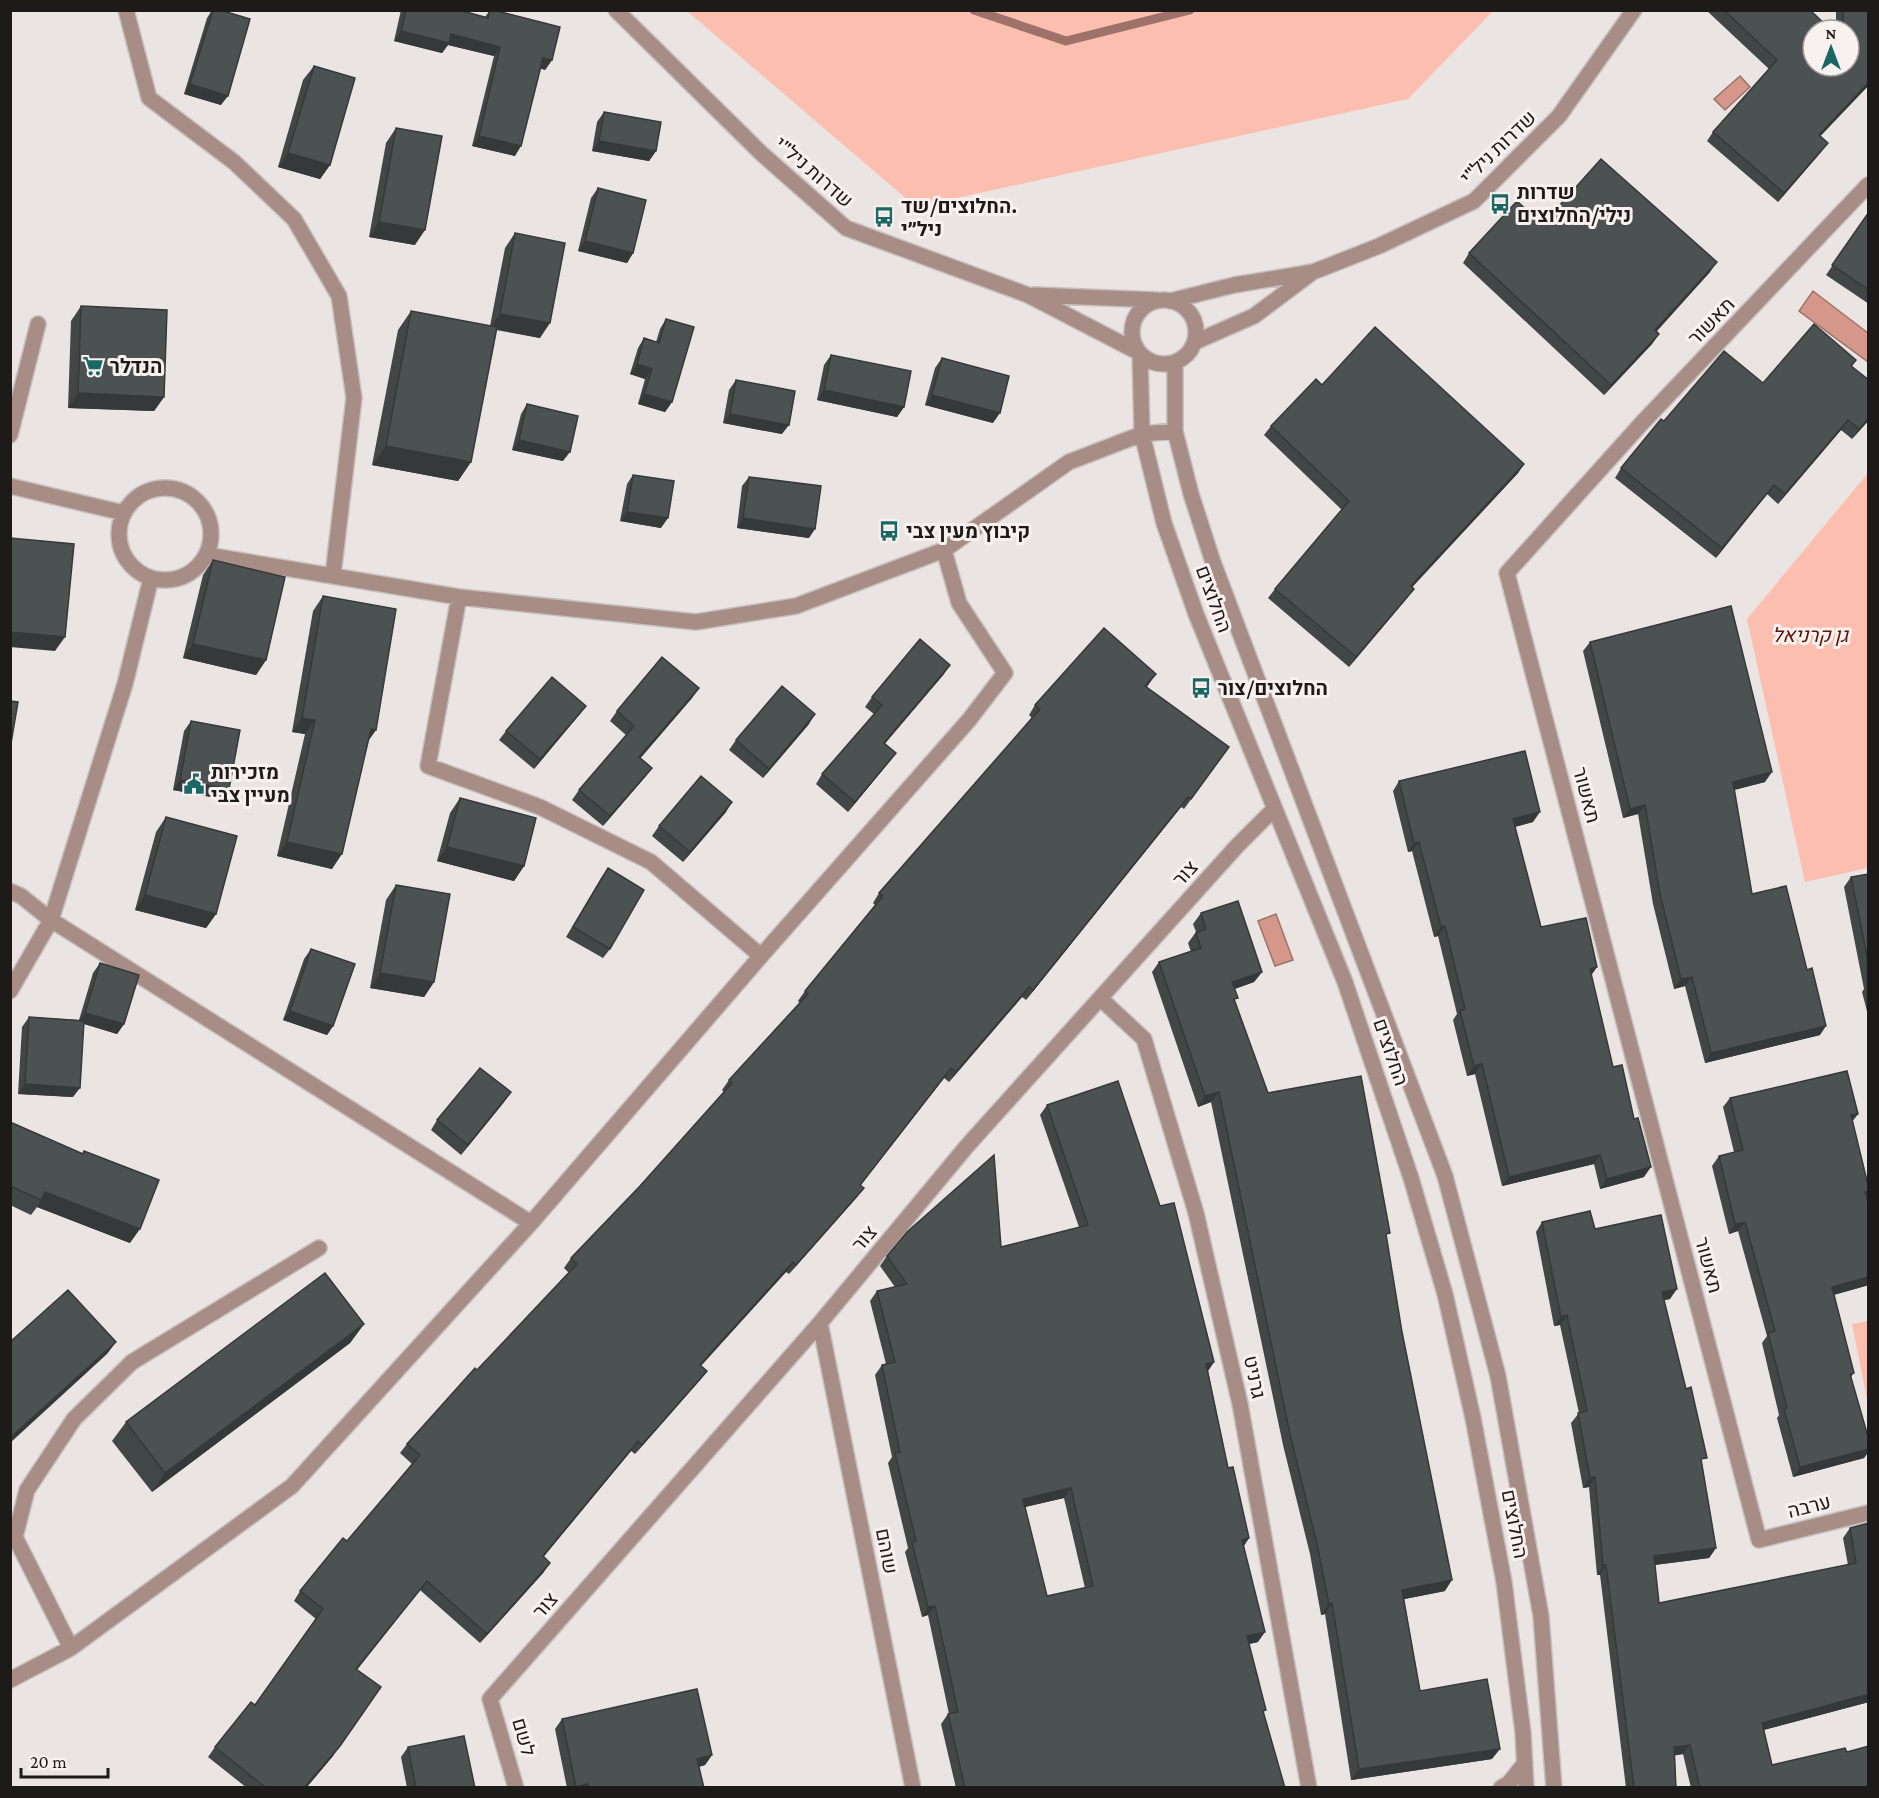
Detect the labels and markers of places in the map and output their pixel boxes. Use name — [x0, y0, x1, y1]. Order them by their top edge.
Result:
place label: שדרות נילי/החלוצים — [1517, 181, 1631, 226]
bus stop icon: שדרות נילי/החלוצים — [1488, 192, 1512, 216]
place label: החלוצים/שד. ניל״י — [901, 195, 1017, 240]
bus stop icon: החלוצים/שד. ניל״י — [872, 205, 896, 229]
supermarket icon: הנדלר — [81, 354, 105, 378]
place label: הנדלר — [110, 355, 162, 377]
bus stop icon: קיבוץ מעין צבי — [877, 519, 901, 543]
place label: קיבוץ מעין צבי — [906, 520, 1030, 542]
bus stop icon: החלוצים/צור — [1189, 676, 1213, 700]
place label: החלוצים/צור — [1218, 677, 1328, 699]
place label: מזכירות מעיין צבי — [211, 761, 290, 806]
public building icon: מזכירות מעיין צבי — [182, 772, 206, 796]

